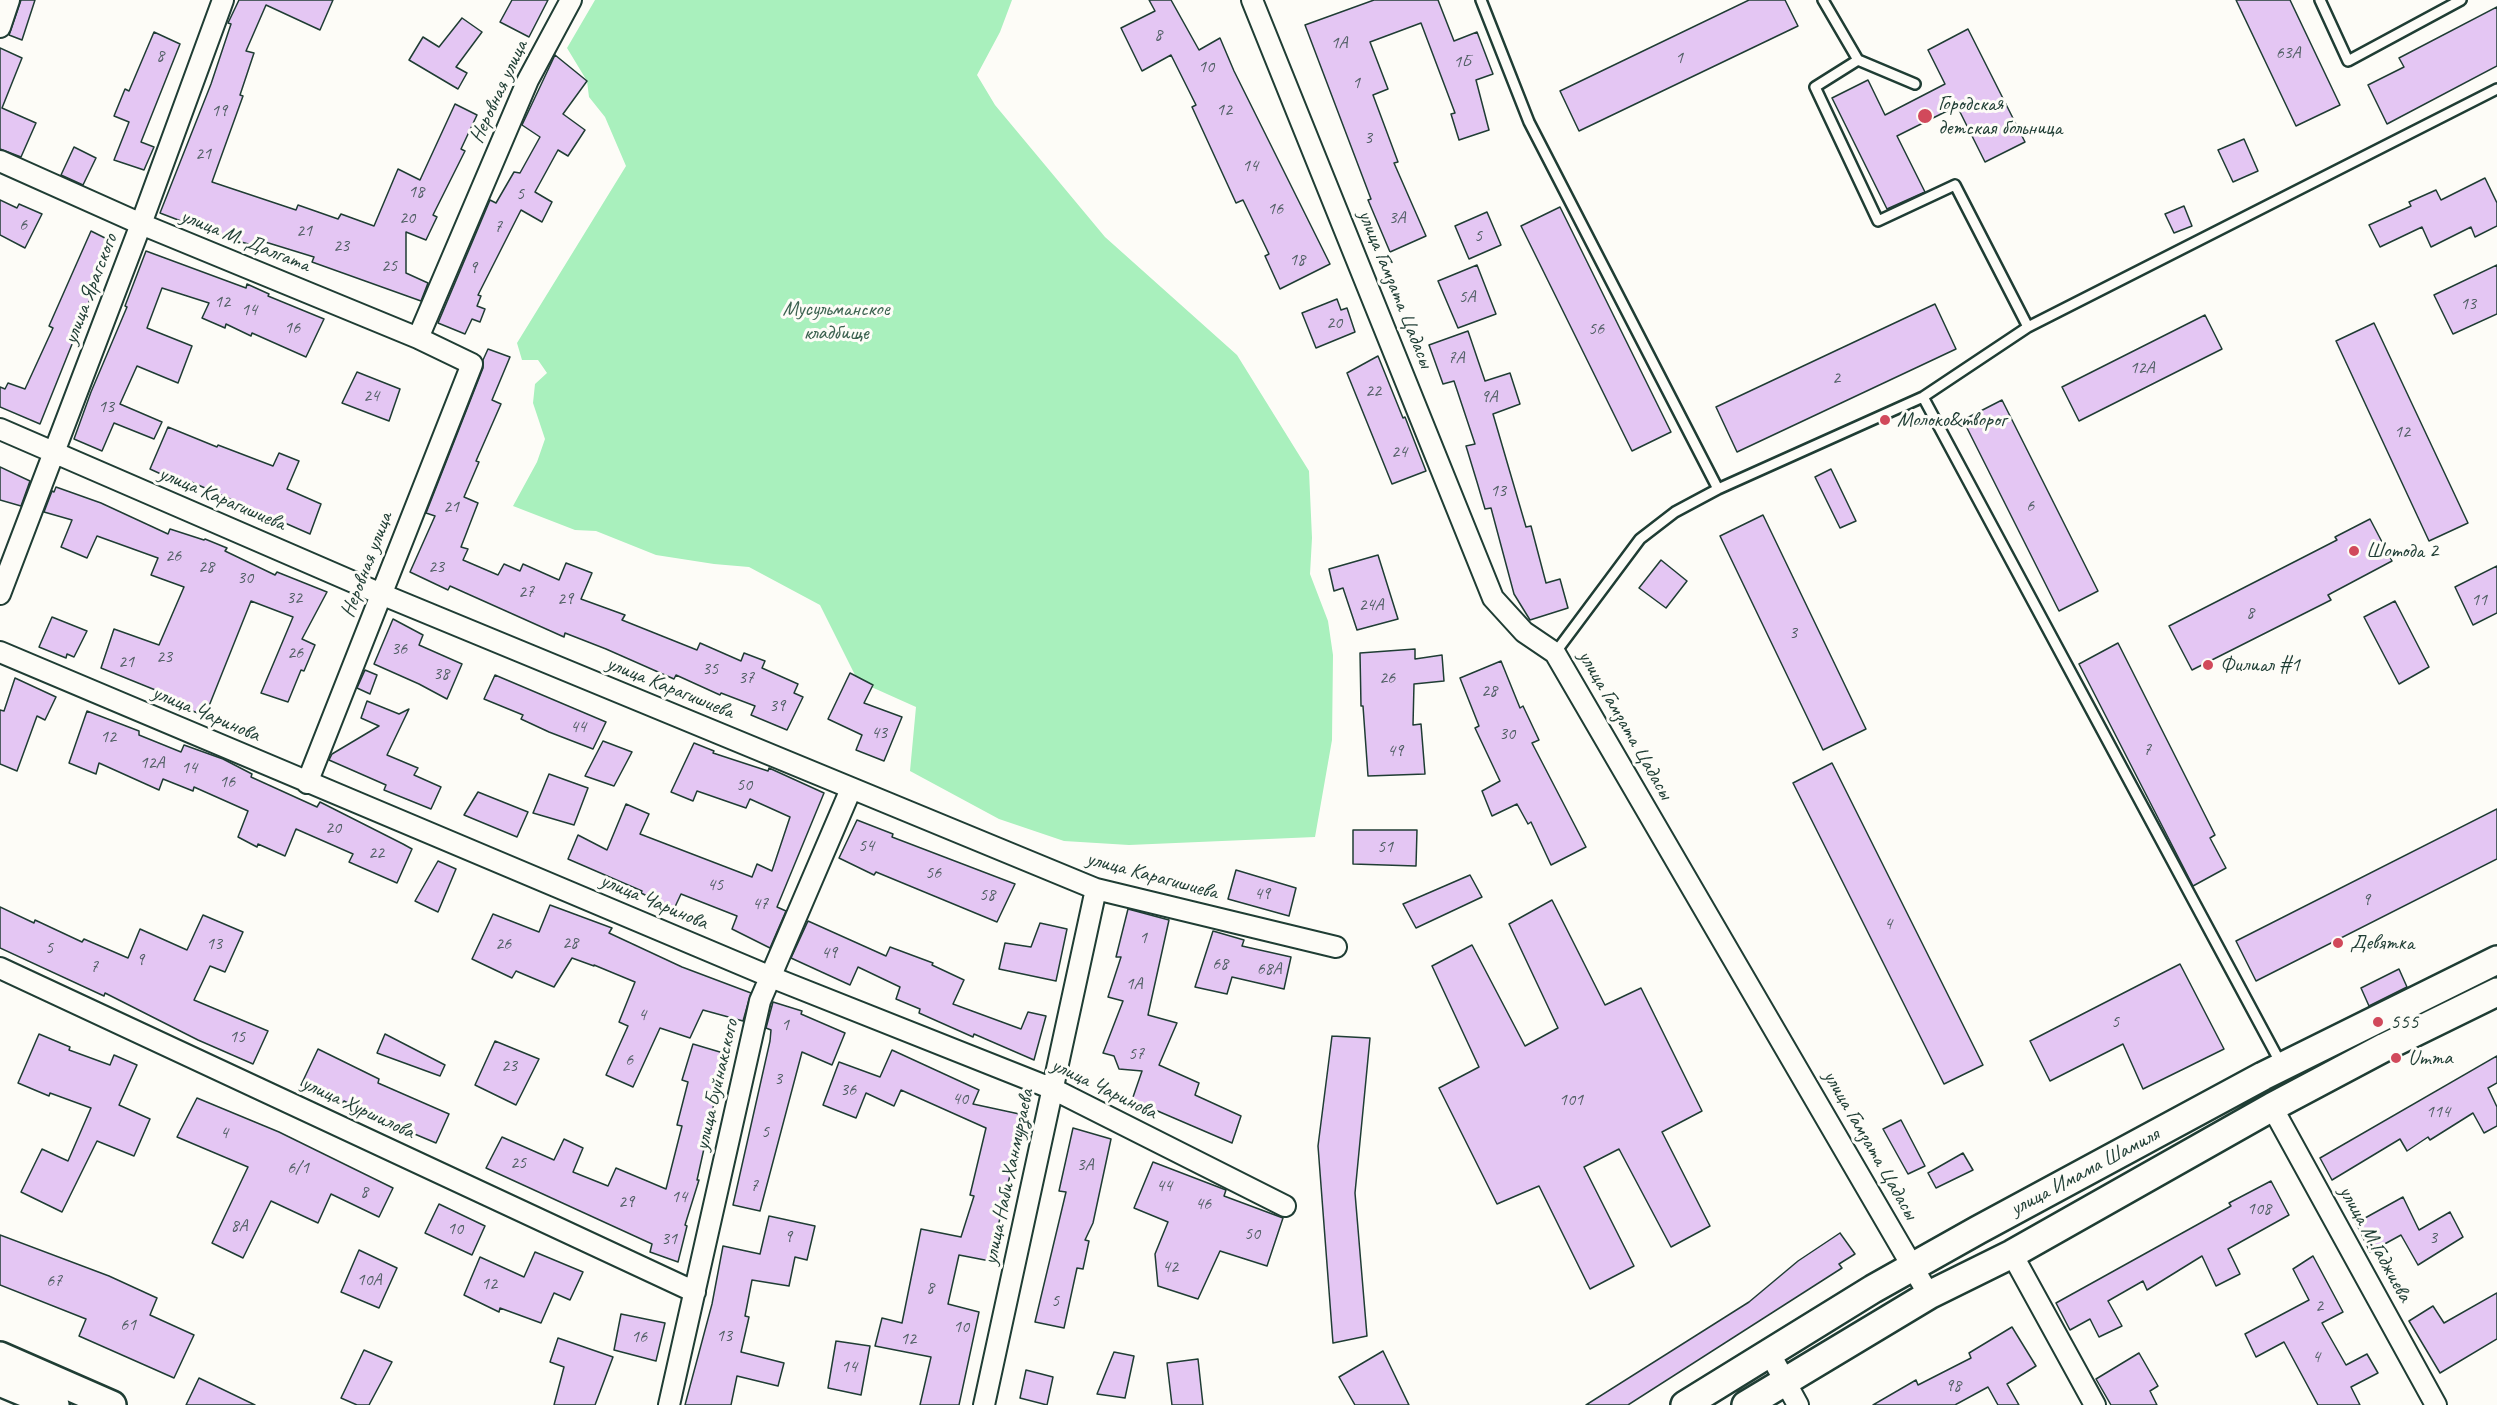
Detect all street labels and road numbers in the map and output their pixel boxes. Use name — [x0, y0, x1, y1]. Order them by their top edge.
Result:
street label: Неровная улица — [464, 37, 534, 147]
street label: улица М. Далгата — [177, 204, 313, 278]
street label: улица Гамзата Цадасы — [1352, 206, 1438, 372]
street label: улица Ярагского — [58, 230, 124, 348]
street label: улица Карагишиева — [155, 461, 289, 537]
street label: Неровная улица — [335, 509, 399, 621]
street label: улица Гамзата Цадасы — [1572, 646, 1678, 804]
street label: улица Карагишиева — [603, 651, 737, 725]
street label: улица Чаринова — [149, 680, 263, 748]
street label: улица Карагишиева — [1084, 846, 1220, 906]
street label: улица Чаринова — [597, 868, 711, 936]
street label: улица Буйнакского — [690, 1017, 744, 1153]
street label: улица Чаринова — [1047, 1053, 1161, 1125]
street label: улица Гамзата Цадасы — [1817, 1066, 1923, 1224]
street label: улица Хуршилова — [298, 1071, 418, 1145]
street label: улица Наби Ханмурзаева — [978, 1087, 1040, 1267]
street label: улица Имама Шамиля — [2006, 1122, 2164, 1222]
street label: улица М.Гаджиева — [2333, 1182, 2417, 1306]

